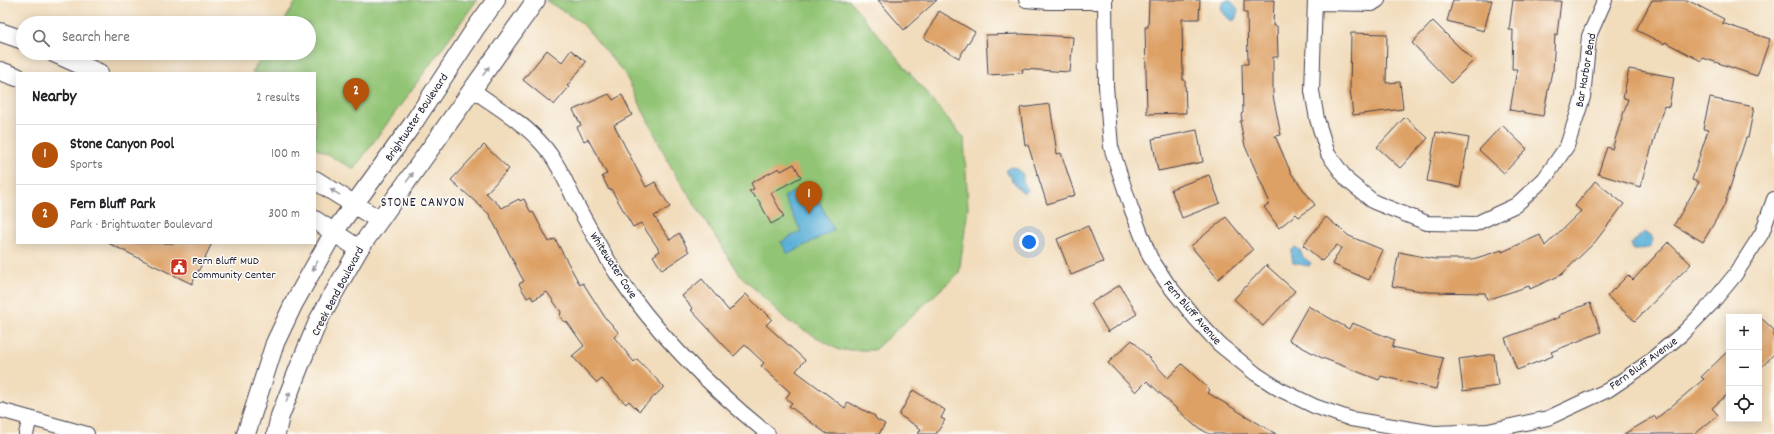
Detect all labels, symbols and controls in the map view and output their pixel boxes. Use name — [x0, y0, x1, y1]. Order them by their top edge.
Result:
search box — [16, 16, 316, 60]
icon: search — [30, 27, 52, 49]
text: Search here — [62, 27, 130, 49]
street label: Bar Harbor Bend — [1572, 32, 1601, 108]
one-way arrow — [482, 66, 490, 76]
street label: Brightwater Boulevard — [381, 70, 453, 165]
pin: 2 — [343, 78, 369, 111]
text: Nearby — [32, 86, 76, 110]
text: 2 results — [256, 89, 300, 108]
text: Stone Canyon Pool — [70, 134, 174, 156]
text: 1 — [44, 145, 46, 164]
text: 100 m — [271, 145, 300, 164]
text: Sports — [70, 156, 103, 175]
one-way arrow — [406, 171, 414, 182]
pin: 1 — [796, 181, 822, 214]
one-way arrow — [329, 188, 341, 195]
text: Fern Bluff Park — [70, 194, 156, 216]
district label: STONE CANYON — [381, 194, 465, 213]
text: 2 — [42, 205, 48, 224]
text: 300 m — [268, 205, 300, 224]
text: Park · Brightwater Boulevard — [70, 216, 212, 235]
street label: Whitewater Cove — [585, 229, 641, 302]
your location — [1019, 232, 1039, 252]
street label: Creek Bend Boulevard — [308, 244, 369, 339]
place label: Fern Bluff MUD Community Center — [192, 253, 276, 284]
public building icon: Fern Bluff MUD Community Center — [169, 257, 189, 277]
one-way arrow — [311, 260, 318, 272]
street label: Fern Bluff Avenue — [1159, 277, 1225, 349]
map controls — [1726, 314, 1762, 422]
button: + — [1726, 314, 1762, 350]
street label: Fern Bluff Avenue — [1606, 334, 1682, 395]
button: − — [1726, 350, 1762, 386]
button: locate — [1726, 386, 1762, 422]
one-way arrow — [285, 390, 291, 402]

